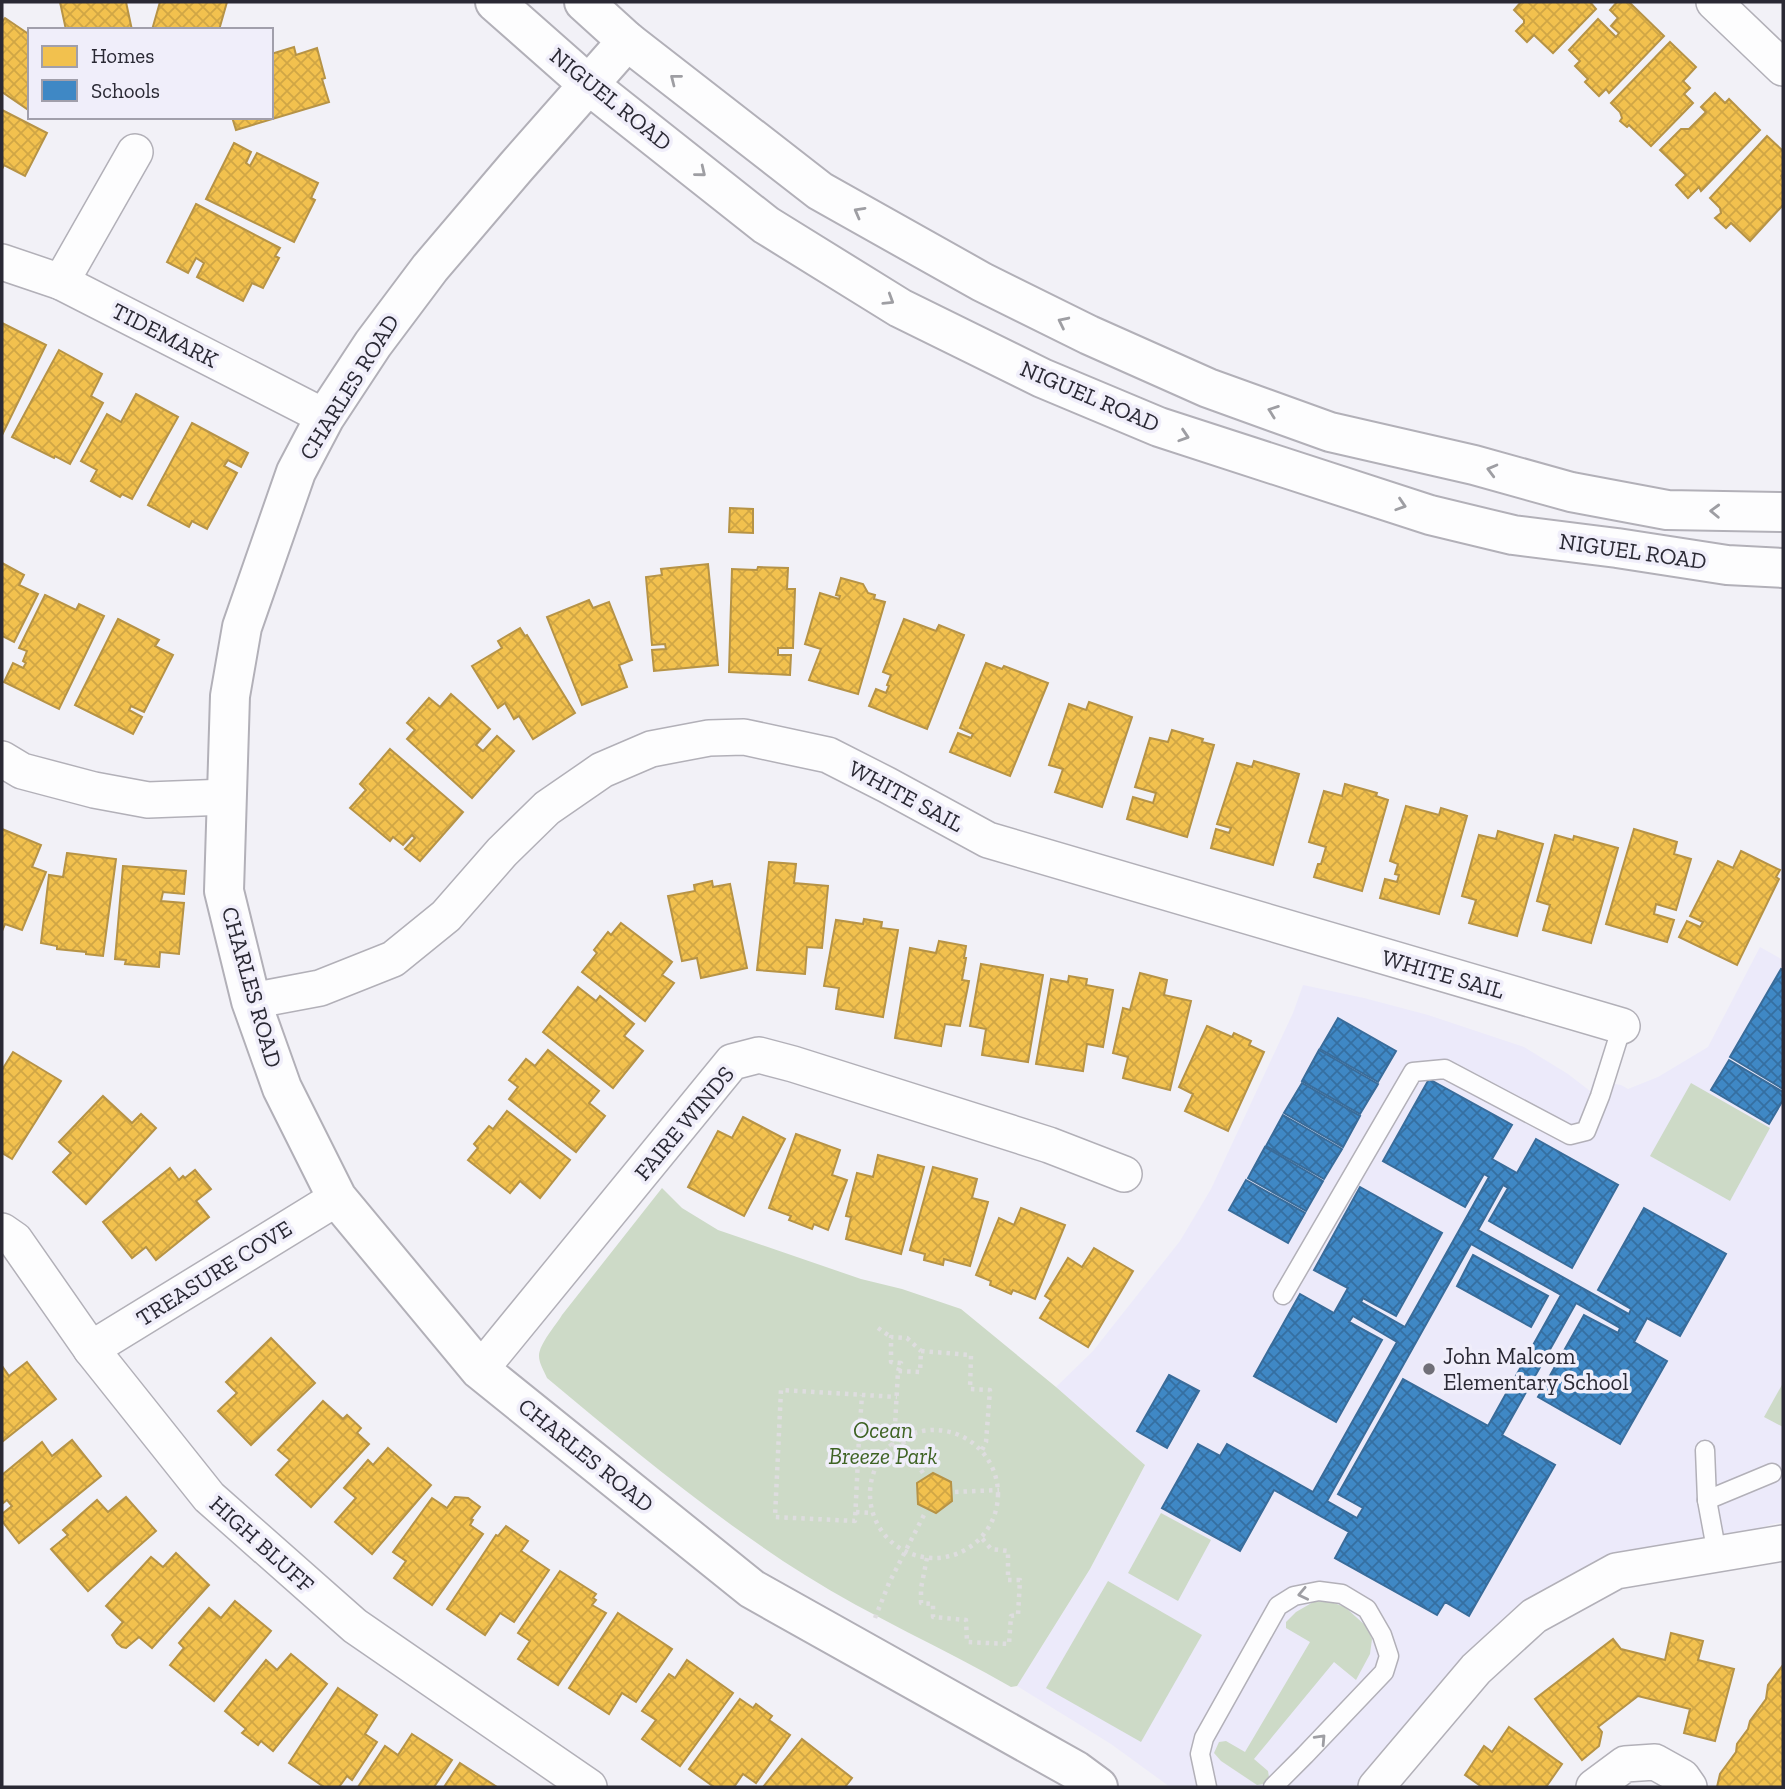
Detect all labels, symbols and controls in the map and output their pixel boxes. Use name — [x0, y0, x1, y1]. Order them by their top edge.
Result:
legend — [28, 28, 273, 119]
street label: NIGUEL ROAD — [544, 41, 678, 157]
text: Homes — [91, 43, 154, 68]
one-way arrow — [670, 74, 683, 87]
text: Schools — [91, 78, 160, 103]
one-way arrow — [694, 164, 706, 177]
one-way arrow — [853, 207, 866, 220]
one-way arrow — [881, 292, 894, 305]
street label: TIDEMARK — [107, 296, 223, 374]
street label: CHARLES ROAD — [293, 309, 405, 465]
one-way arrow — [1058, 317, 1070, 331]
street label: NIGUEL ROAD — [1016, 354, 1164, 438]
one-way arrow — [1267, 405, 1279, 419]
one-way arrow — [1178, 427, 1190, 442]
one-way arrow — [1486, 464, 1498, 478]
one-way arrow — [1395, 497, 1407, 512]
one-way arrow — [1709, 504, 1720, 519]
street label: NIGUEL ROAD — [1558, 527, 1708, 575]
street label: WHITE SAIL — [844, 754, 969, 838]
street label: CHARLES ROAD — [216, 903, 288, 1071]
street label: WHITE SAIL — [1379, 943, 1508, 1005]
street label: FAIRE WINDS — [628, 1060, 740, 1186]
street label: TREASURE COVE — [131, 1214, 297, 1332]
place label: John Malcom Elementary School — [1443, 1342, 1629, 1396]
marker: John Malcom Elementary School — [1421, 1361, 1437, 1377]
street label: CHARLES ROAD — [513, 1392, 659, 1518]
park label: Ocean Breeze Park — [828, 1416, 938, 1470]
street label: HIGH BLUFF — [204, 1490, 320, 1598]
one-way arrow — [1297, 1586, 1309, 1601]
one-way arrow — [1313, 1734, 1325, 1747]

